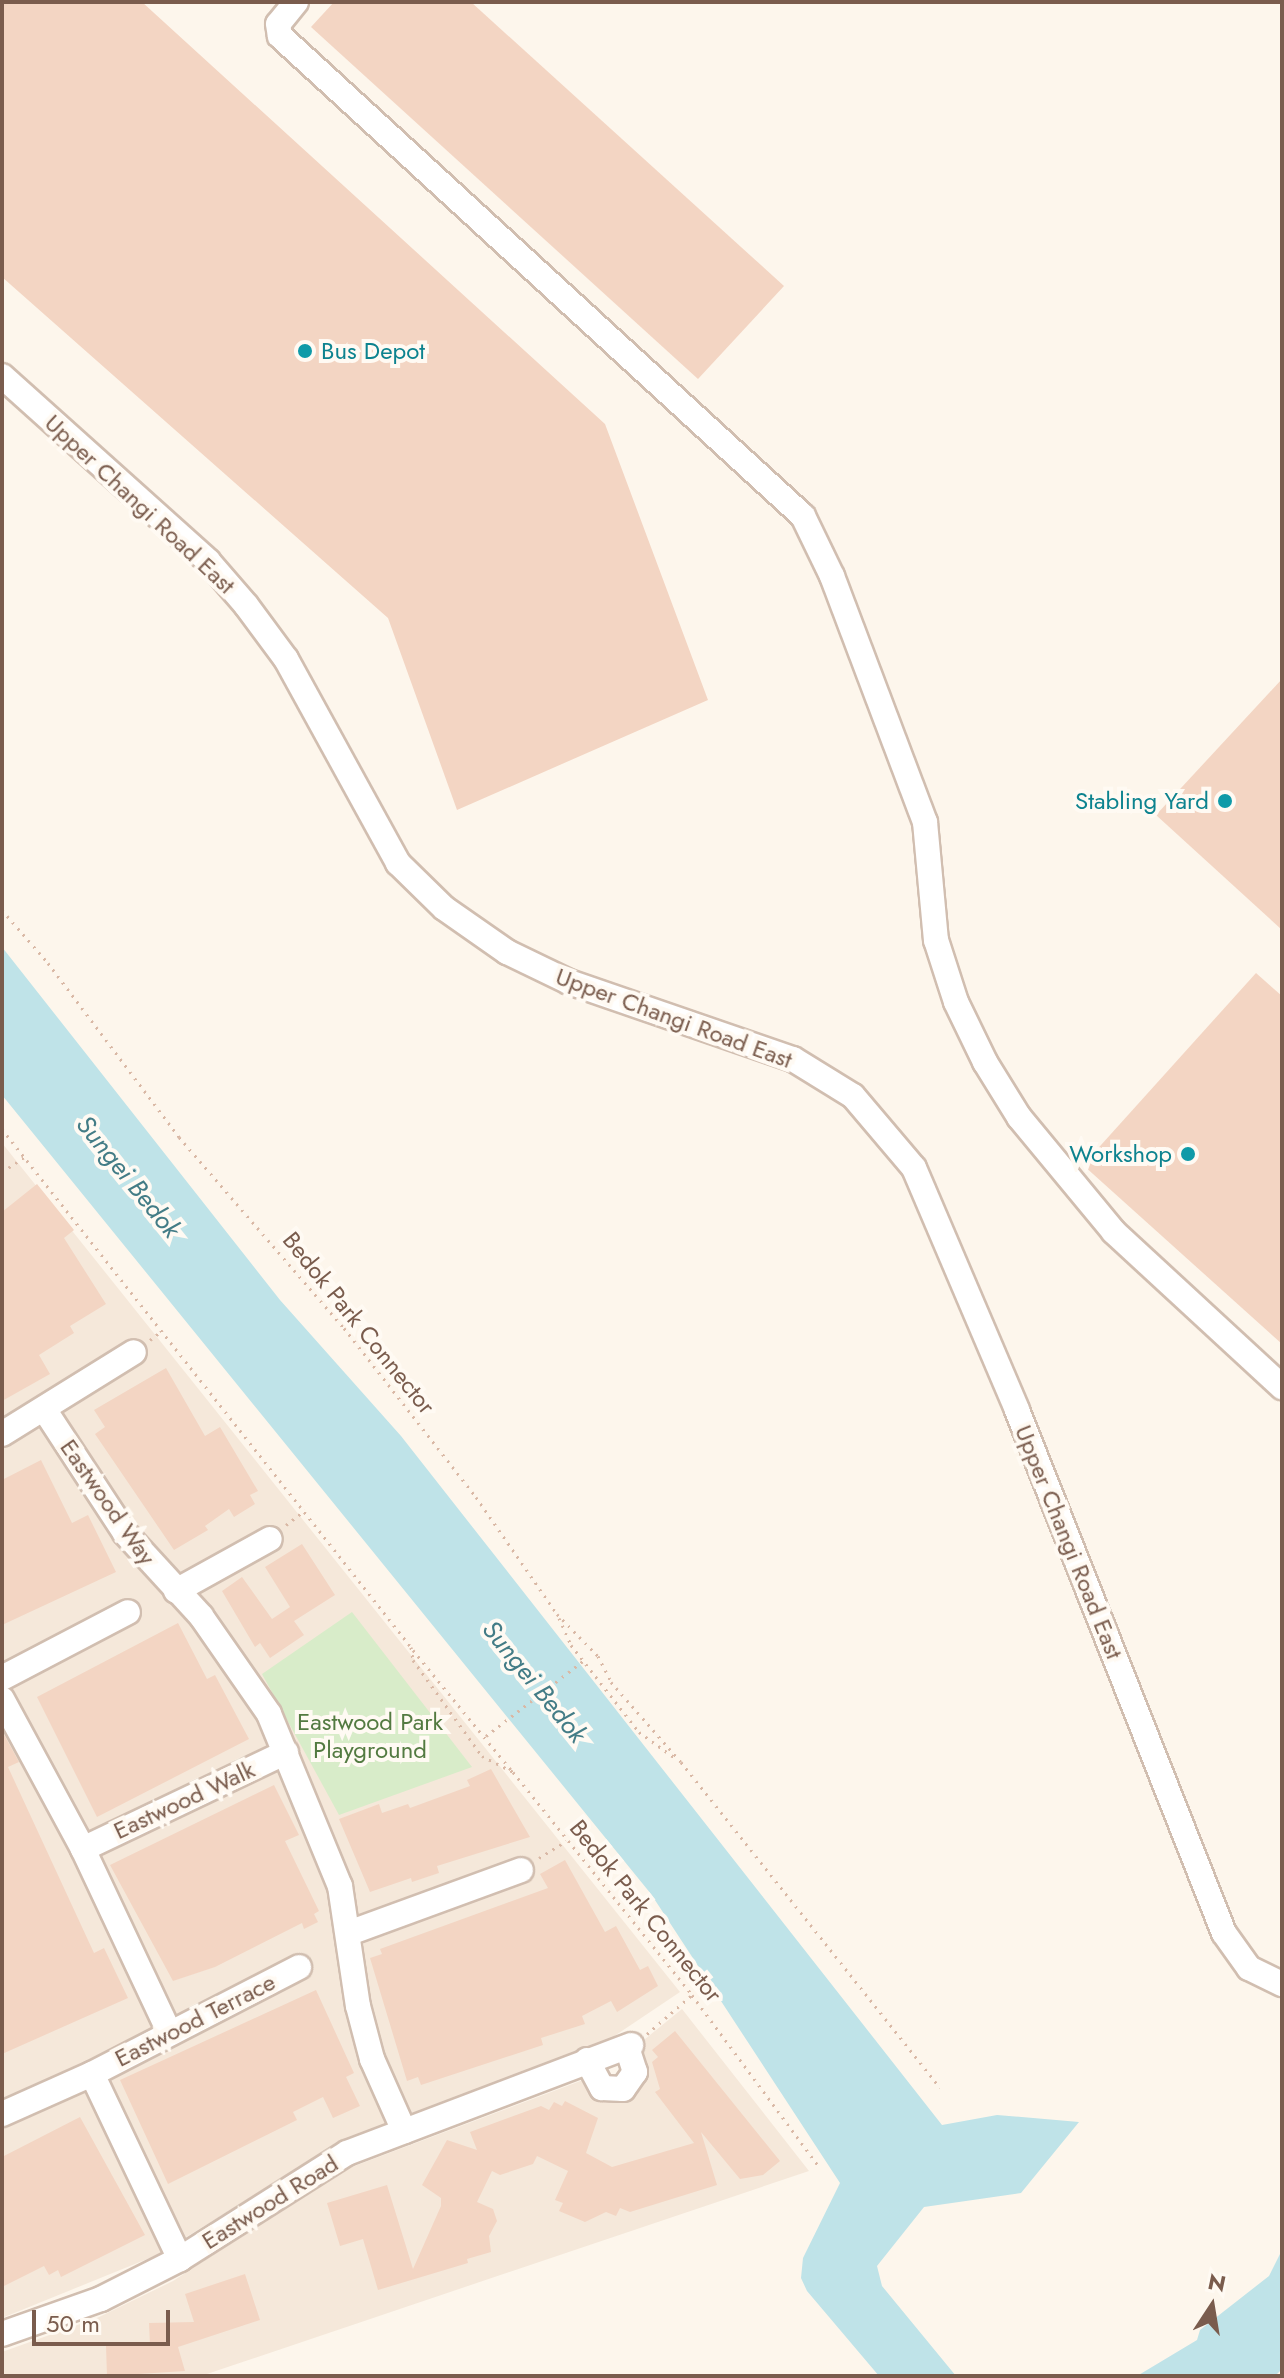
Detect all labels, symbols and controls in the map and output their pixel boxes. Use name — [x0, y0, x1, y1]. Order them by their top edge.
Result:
place label: Bus Depot — [321, 337, 425, 365]
marker: Bus Depot — [296, 342, 314, 360]
street label: Upper Changi Road East — [39, 408, 241, 600]
place label: Stabling Yard — [1075, 787, 1209, 815]
marker: Stabling Yard — [1216, 792, 1234, 810]
street label: Upper Changi Road East — [552, 962, 796, 1074]
water label: Sungei Bedok — [69, 1110, 187, 1244]
place label: Workshop — [1069, 1140, 1172, 1168]
marker: Workshop — [1179, 1145, 1197, 1163]
street label: Bedok Park Connector — [277, 1226, 441, 1420]
street label: Upper Changi Road East — [1009, 1421, 1129, 1663]
street label: Eastwood Way — [54, 1434, 162, 1570]
water label: Sungei Bedok — [475, 1615, 593, 1749]
park label: Eastwood Park Playground — [297, 1708, 443, 1764]
street label: Eastwood Walk — [109, 1755, 259, 1845]
street label: Bedok Park Connector — [564, 1814, 728, 2008]
street label: Eastwood Terrace — [110, 1967, 280, 2073]
street label: Eastwood Road — [197, 2149, 343, 2255]
text: N — [1205, 2265, 1229, 2300]
north arrow — [1172, 2266, 1252, 2346]
scale bar — [36, 2294, 174, 2344]
text: 50 m — [46, 2306, 100, 2341]

